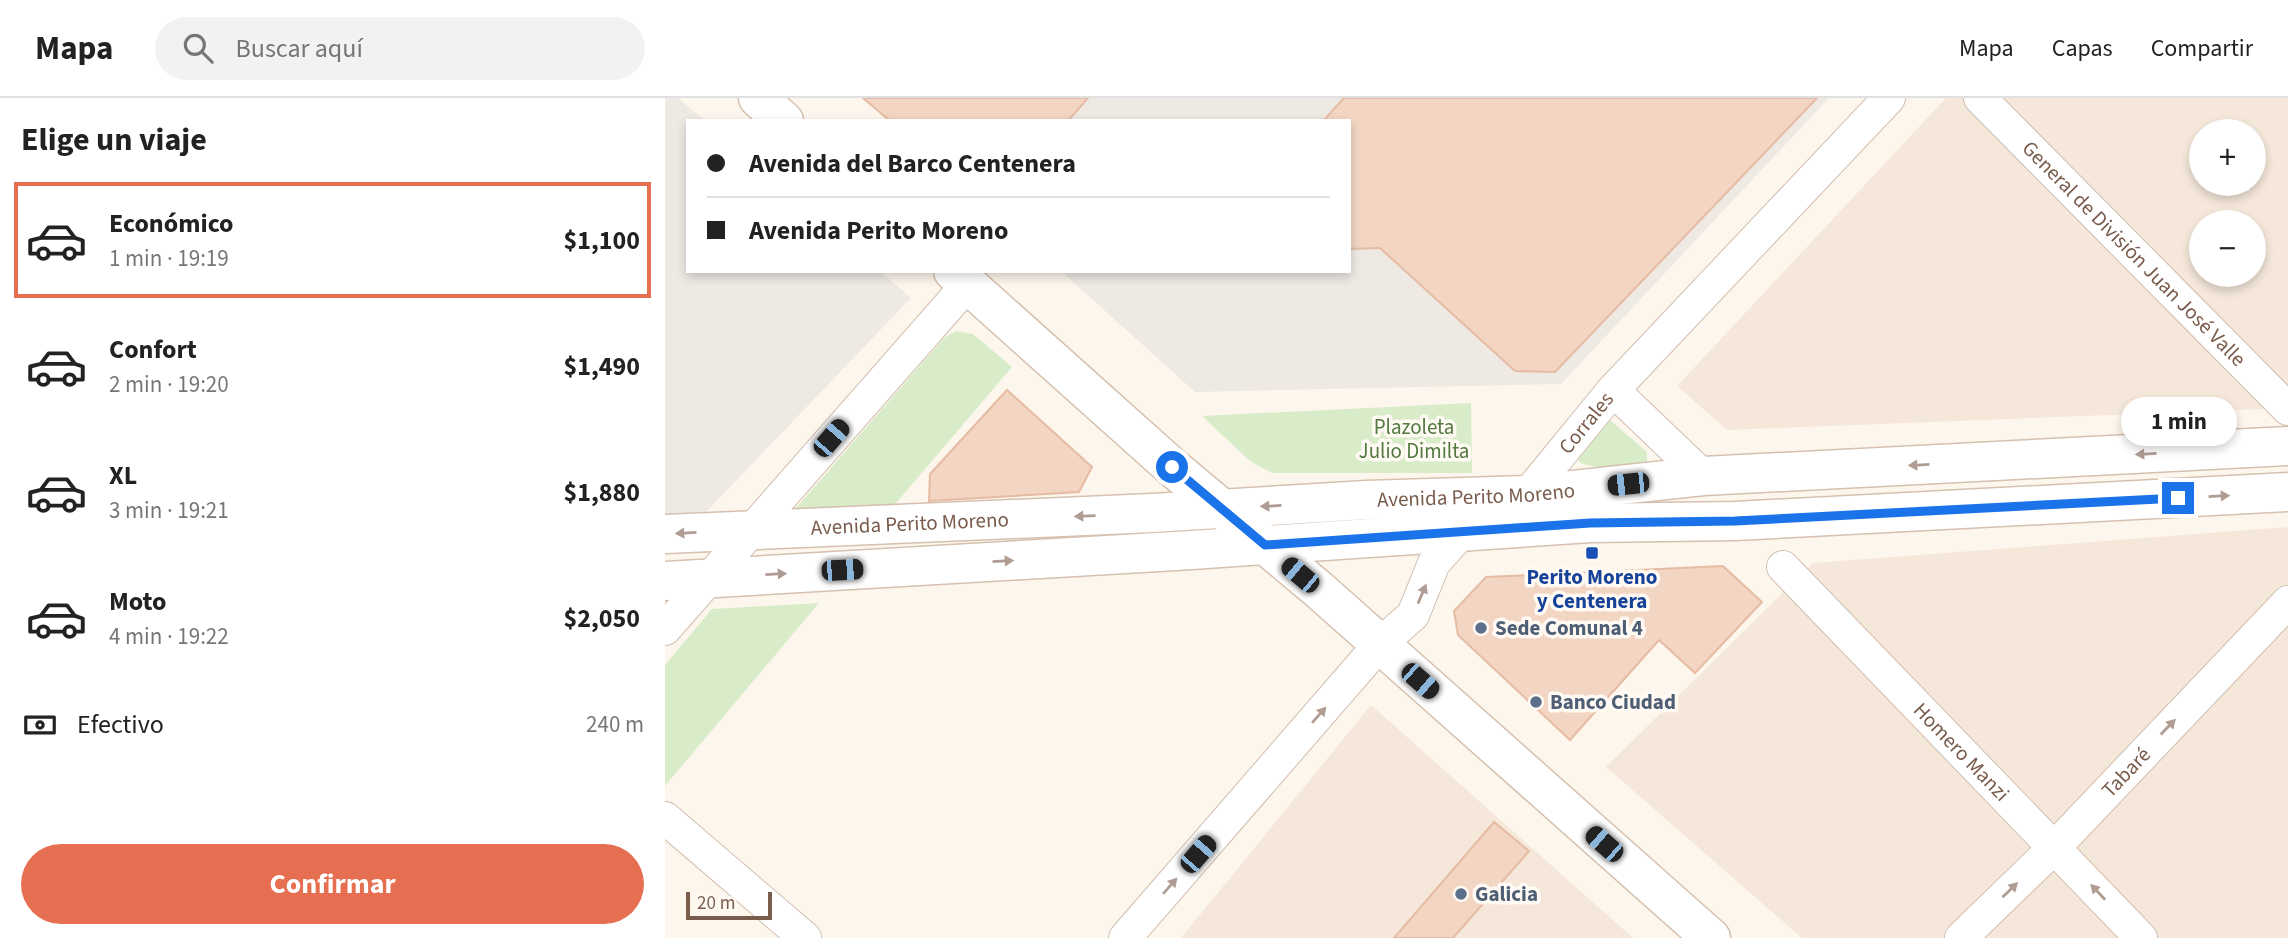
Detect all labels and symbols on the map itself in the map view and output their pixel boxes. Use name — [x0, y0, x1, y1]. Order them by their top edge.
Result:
street label: General de División Juan José Valle — [2015, 134, 2253, 373]
street label: Corrales — [1551, 385, 1621, 461]
callout: 1 min — [2120, 396, 2236, 446]
park label: Plazoleta Julio Dimilta — [1359, 412, 1469, 466]
car — [810, 415, 853, 461]
one-way arrow — [2135, 448, 2157, 459]
route start — [1156, 451, 1188, 483]
one-way arrow — [1908, 460, 1930, 471]
car — [1607, 471, 1650, 497]
street label: Avenida Perito Moreno — [1377, 475, 1577, 515]
route end — [2162, 482, 2194, 514]
one-way arrow — [2209, 490, 2231, 501]
one-way arrow — [1260, 501, 1282, 512]
street label: Avenida Perito Moreno — [810, 504, 1009, 543]
one-way arrow — [1074, 510, 1096, 521]
one-way arrow — [675, 528, 697, 539]
marker: Perito Moreno y Centenera — [1584, 545, 1600, 561]
car — [1278, 553, 1323, 597]
one-way arrow — [992, 555, 1014, 566]
car — [821, 558, 864, 582]
place label: Perito Moreno y Centenera — [1527, 562, 1657, 616]
one-way arrow — [765, 569, 787, 580]
one-way arrow — [1417, 583, 1428, 604]
place label: Sede Comunal 4 — [1495, 613, 1643, 643]
marker: Sede Comunal 4 — [1473, 620, 1489, 636]
car — [1398, 659, 1443, 703]
place label: Banco Ciudad — [1550, 687, 1676, 717]
marker: Banco Ciudad — [1528, 694, 1544, 710]
street label: Homero Manzi — [1907, 696, 2016, 808]
one-way arrow — [1311, 706, 1326, 723]
one-way arrow — [2160, 719, 2177, 736]
street label: Tabaré — [2095, 740, 2158, 804]
car — [1582, 822, 1627, 866]
car — [1177, 831, 1220, 877]
one-way arrow — [1162, 878, 1177, 895]
place label: Galicia — [1475, 879, 1538, 909]
one-way arrow — [2001, 883, 2018, 899]
one-way arrow — [2091, 884, 2107, 901]
marker: Galicia — [1453, 886, 1469, 902]
scale bar — [686, 889, 772, 921]

